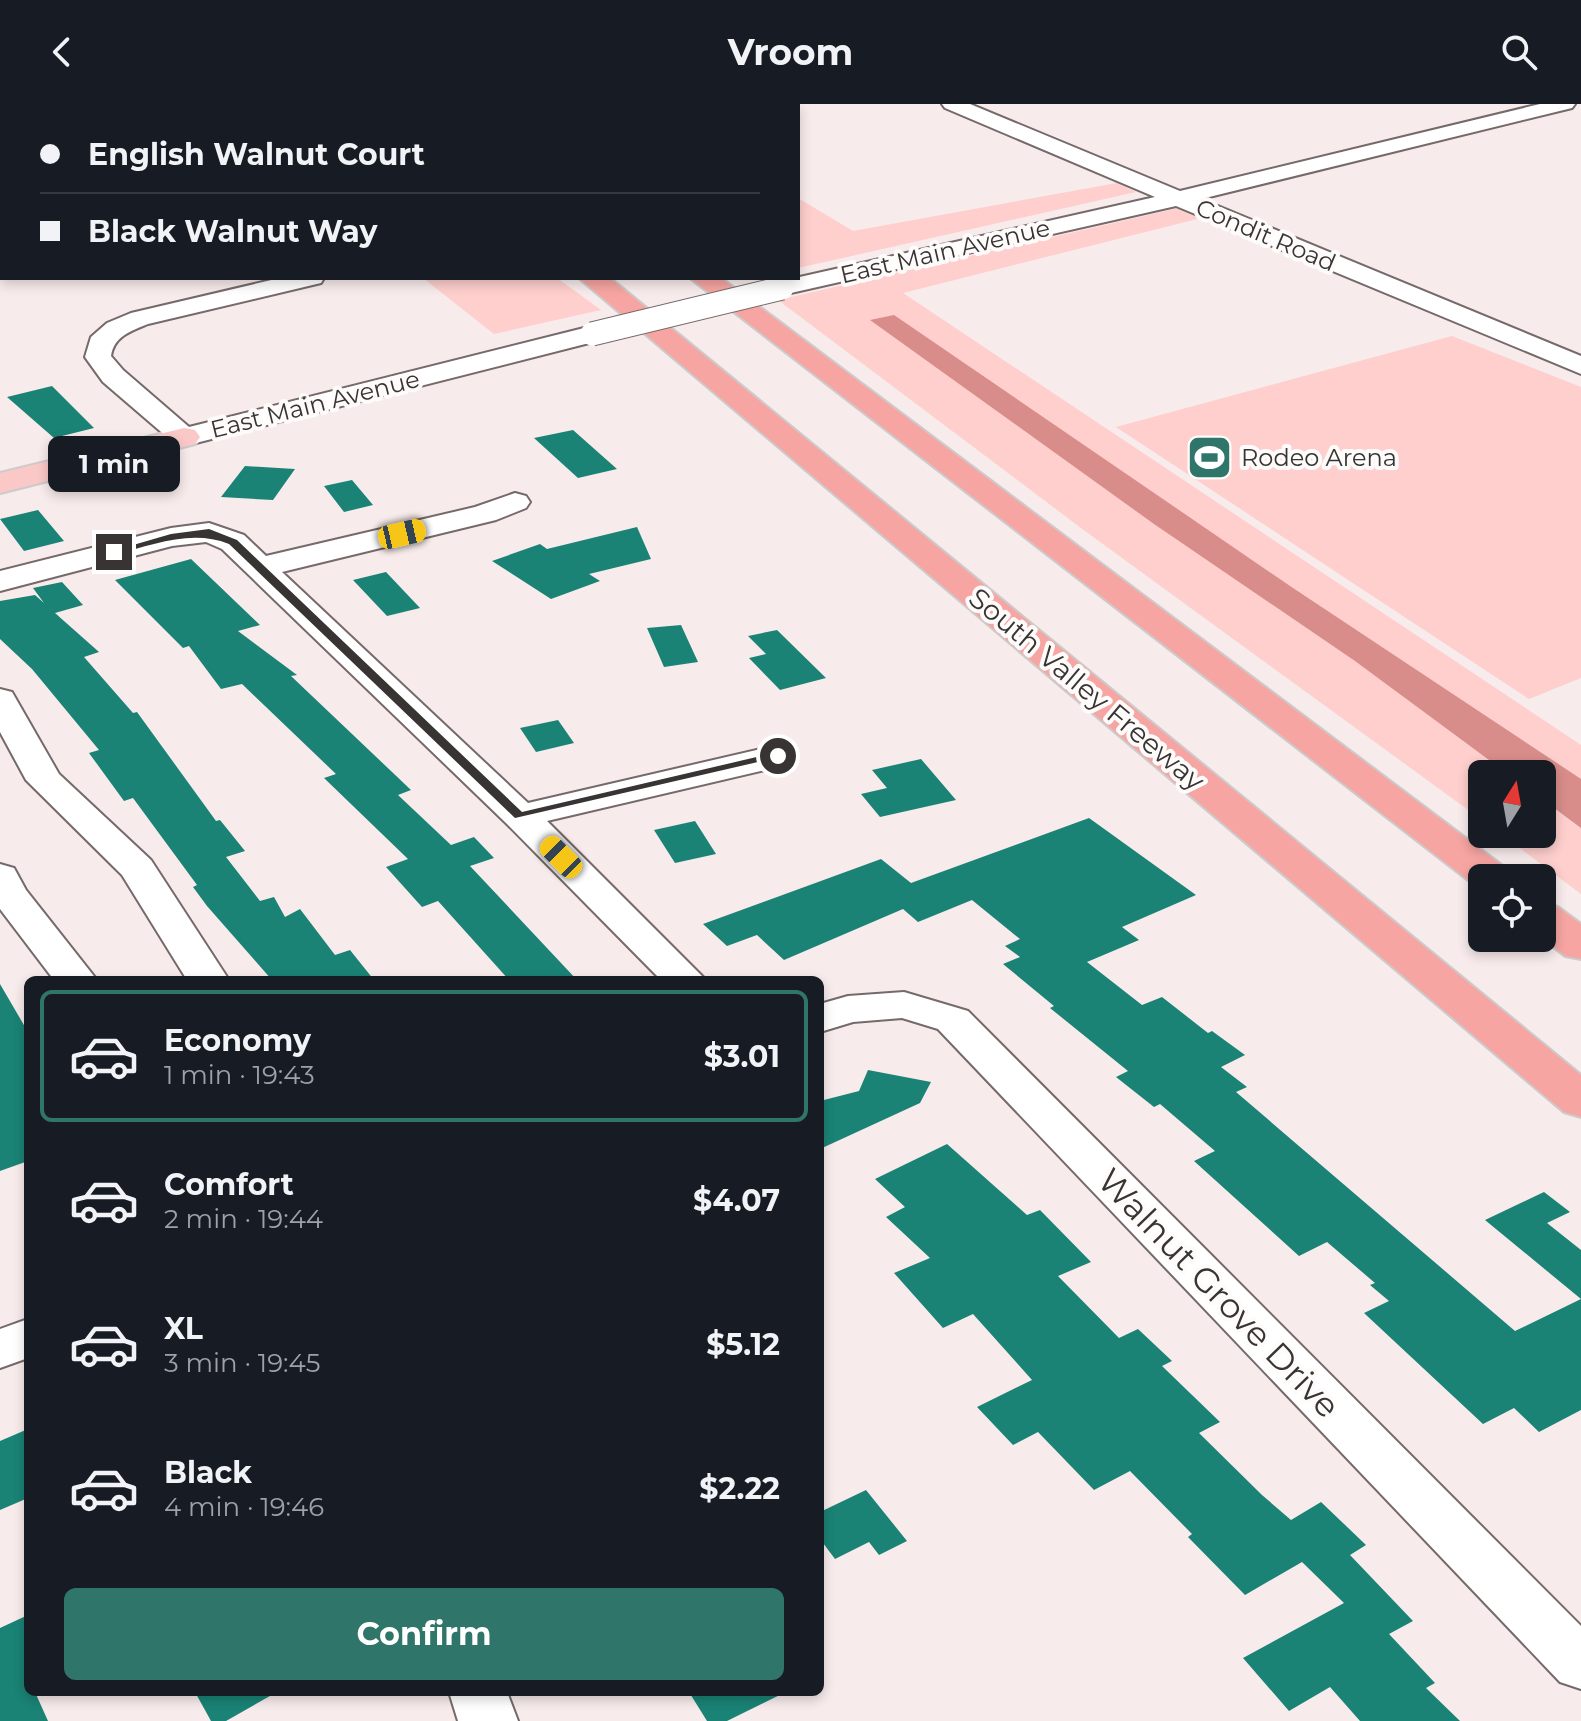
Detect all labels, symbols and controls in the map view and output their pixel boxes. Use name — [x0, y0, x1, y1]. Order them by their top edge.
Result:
icon: back — [40, 30, 84, 74]
text: Vroom — [728, 30, 853, 74]
icon: search — [1497, 30, 1541, 74]
text: English Walnut Court — [88, 136, 425, 173]
street label: Condit Road — [1192, 193, 1340, 277]
text: Black Walnut Way — [88, 213, 377, 250]
street label: East Main Avenue — [837, 213, 1053, 289]
street label: East Main Avenue — [207, 364, 423, 444]
sports icon: Rodeo Arena — [1186, 433, 1234, 481]
callout: 1 min — [48, 436, 180, 492]
place label: Rodeo Arena — [1241, 443, 1397, 472]
text: 1 min — [79, 448, 149, 480]
car — [376, 517, 428, 551]
route end — [96, 534, 132, 570]
street label: South Valley Freeway — [962, 580, 1212, 798]
route start — [760, 738, 796, 774]
north arrow — [1468, 760, 1556, 848]
map controls — [1468, 760, 1556, 952]
car — [536, 832, 586, 882]
button: locate — [1468, 864, 1556, 952]
icon: car — [68, 1020, 140, 1092]
text: Economy — [164, 1022, 311, 1059]
text: $3.01 — [704, 1038, 780, 1075]
text: 1 min · 19:43 — [164, 1059, 315, 1091]
street label: Walnut Grove Drive — [1089, 1160, 1349, 1426]
icon: car — [68, 1164, 140, 1236]
text: Comfort — [164, 1166, 294, 1203]
text: $4.07 — [693, 1182, 780, 1219]
text: 2 min · 19:44 — [164, 1203, 323, 1235]
icon: car — [68, 1308, 140, 1380]
text: XL — [164, 1310, 203, 1347]
text: $5.12 — [706, 1326, 780, 1363]
text: 3 min · 19:45 — [164, 1347, 320, 1379]
icon: car — [68, 1452, 140, 1524]
text: Black — [164, 1454, 252, 1491]
text: $2.22 — [699, 1470, 780, 1507]
text: 4 min · 19:46 — [164, 1491, 324, 1523]
button: Confirm — [64, 1588, 784, 1680]

